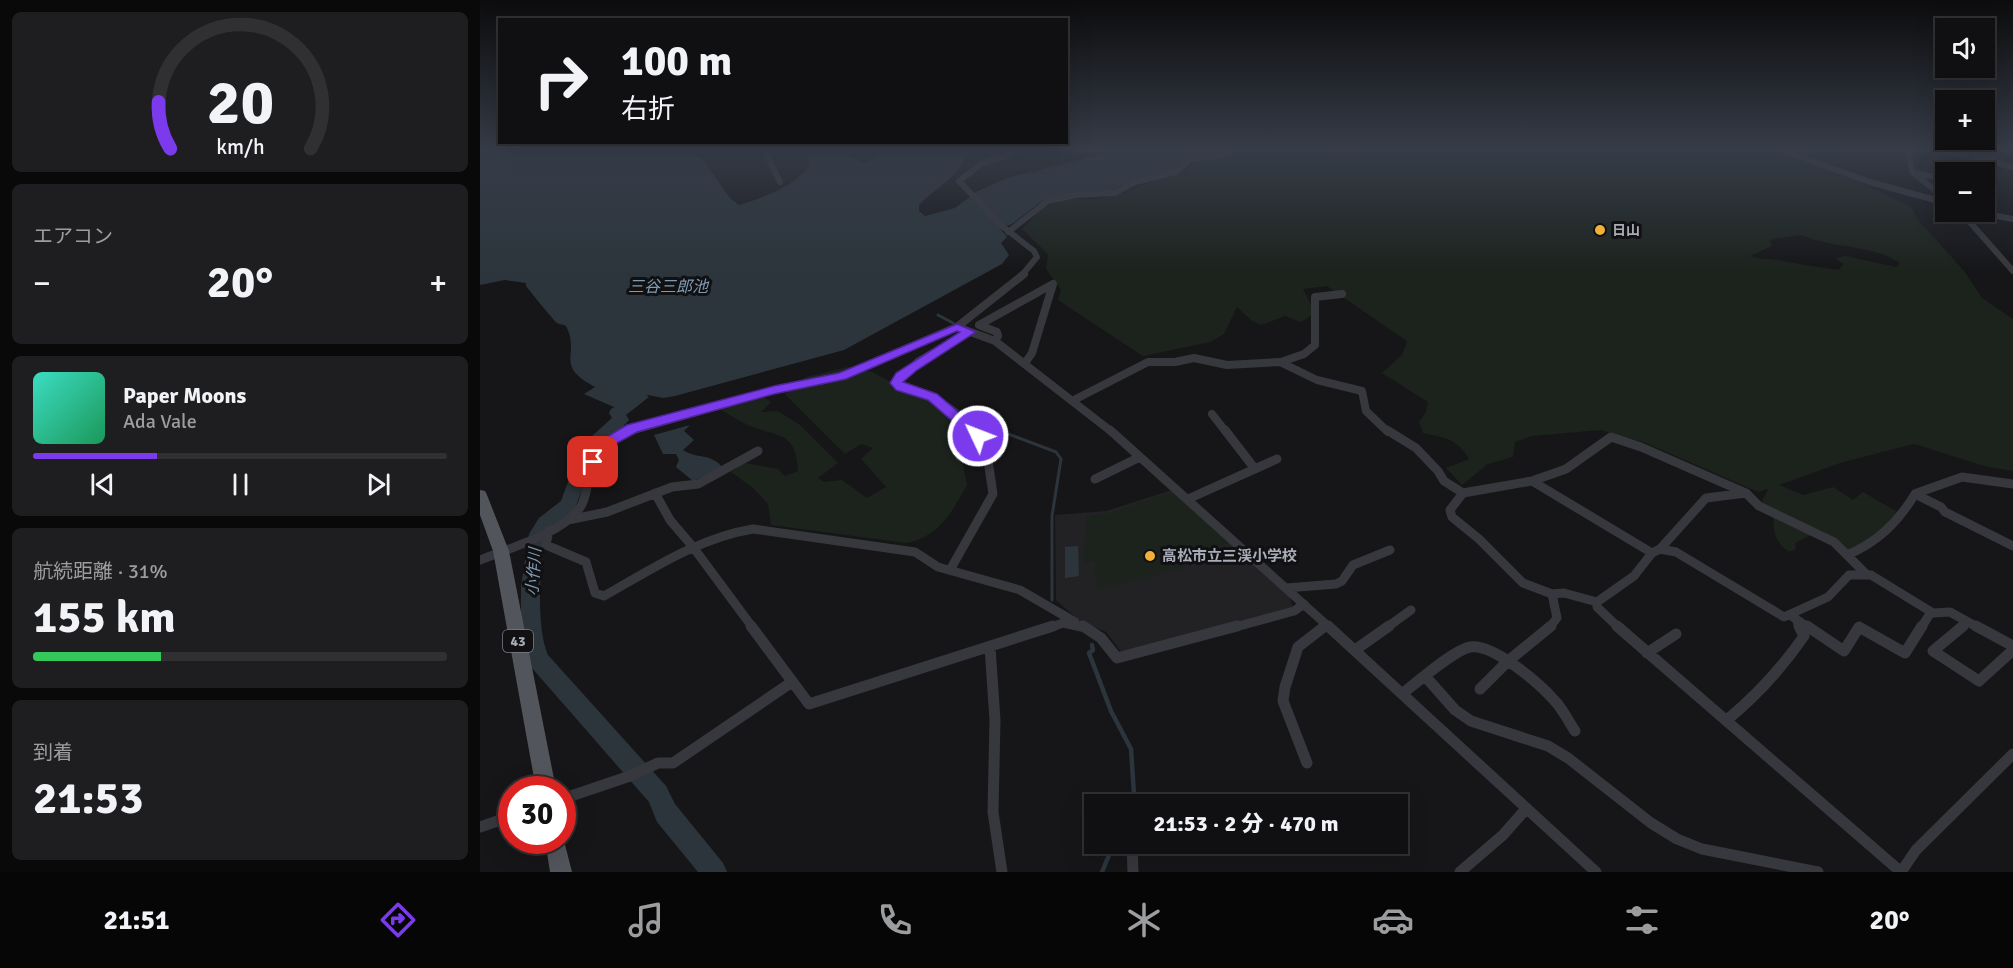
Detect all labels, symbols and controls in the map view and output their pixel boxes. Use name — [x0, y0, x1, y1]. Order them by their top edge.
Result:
map controls — [1935, 18, 1995, 222]
button: sound — [1935, 18, 1995, 78]
text: 100 m — [621, 36, 732, 87]
icon: right — [522, 42, 600, 120]
text: 20 — [206, 64, 274, 141]
button: + — [1935, 90, 1995, 150]
text: 右折 — [621, 93, 675, 126]
text: km/h — [216, 134, 264, 160]
button: − — [1935, 162, 1995, 222]
place label: 日山 — [1612, 222, 1640, 239]
marker: 日山 — [1593, 223, 1607, 237]
text: エアコン — [33, 224, 113, 249]
text: 20° — [207, 255, 273, 310]
text: − — [33, 263, 51, 304]
text: + — [429, 263, 447, 304]
water label: 三谷三郎池 — [628, 277, 710, 297]
text: Paper Moons — [123, 382, 246, 409]
position arrow — [946, 404, 1010, 468]
text: Ada Vale — [123, 409, 197, 434]
pin — [567, 436, 618, 487]
icon: arrive — [576, 445, 609, 478]
icon: previous — [86, 468, 119, 501]
icon: pause — [224, 468, 257, 501]
icon: next — [362, 468, 395, 501]
water label: 小作川 — [522, 545, 546, 597]
place label: 高松市立三渓小学校 — [1162, 547, 1297, 565]
marker: 高松市立三渓小学校 — [1143, 549, 1157, 563]
text: 航続距離 · 31% — [33, 559, 168, 584]
text: 155 km — [33, 590, 176, 645]
road number: 43 — [503, 630, 533, 652]
text: 到着 — [33, 740, 73, 765]
text: 21:53 — [33, 771, 143, 826]
speed limit sign: 30 — [498, 776, 576, 854]
text: 21:53 · 2 分 · 470 m — [1154, 810, 1338, 837]
icon: directions — [377, 899, 419, 941]
icon: music — [625, 899, 667, 941]
icon: phone — [874, 899, 916, 941]
icon: climate — [1123, 899, 1165, 941]
icon: car — [1372, 899, 1414, 941]
icon: filters — [1621, 899, 1663, 941]
text: 21:51 — [103, 904, 170, 937]
text: 20° — [1870, 904, 1910, 937]

